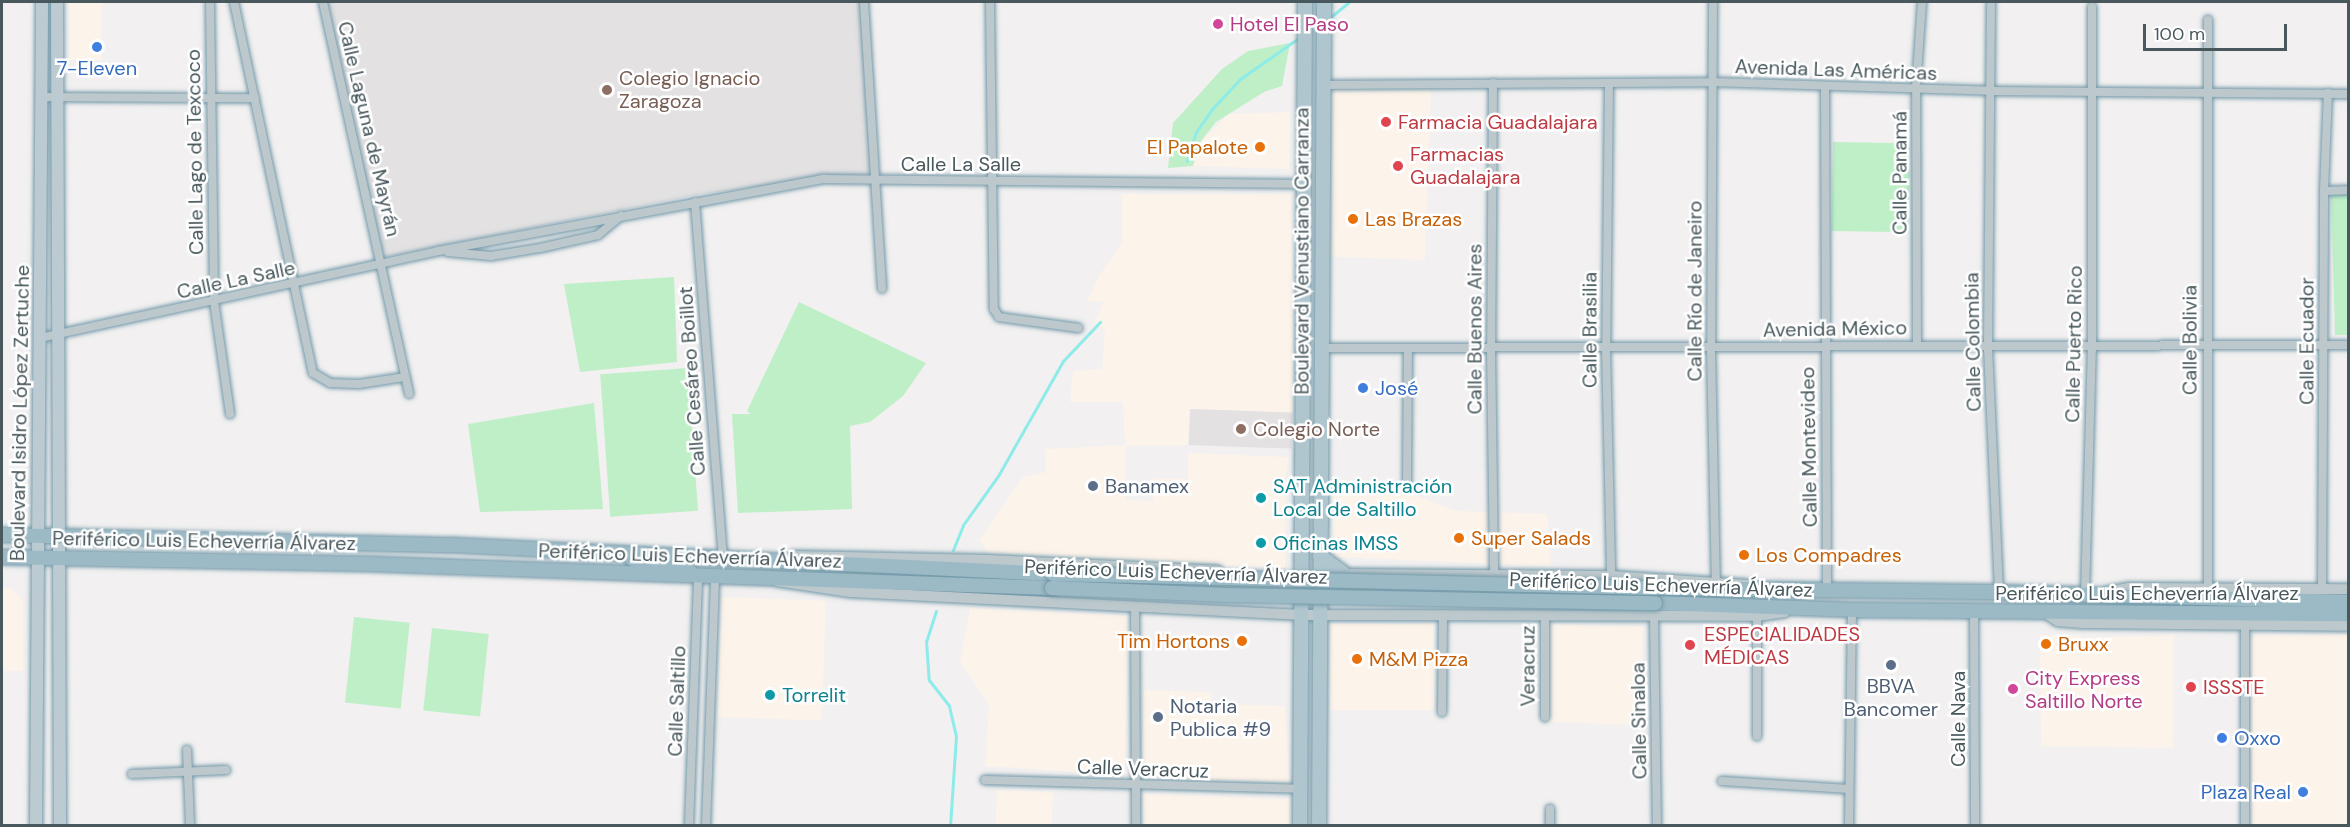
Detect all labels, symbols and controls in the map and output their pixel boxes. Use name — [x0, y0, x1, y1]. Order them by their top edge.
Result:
place label: Hotel El Paso — [1230, 12, 1349, 36]
scale bar — [2146, 12, 2290, 50]
marker: Hotel El Paso — [1211, 17, 1225, 31]
street label: Calle Laguna de Mayrán — [333, 19, 405, 239]
text: 100 m — [2154, 22, 2205, 46]
marker: 7-Eleven — [90, 40, 104, 54]
street label: Calle Lago de Texcoco — [181, 49, 209, 255]
street label: Avenida Las Américas — [1734, 54, 1938, 86]
place label: 7-Eleven — [57, 56, 137, 80]
place label: Colegio Ignacio Zaragoza — [619, 66, 760, 113]
marker: Colegio Ignacio Zaragoza — [600, 83, 614, 97]
street label: Boulevard Venustiano Carranza — [1290, 107, 1314, 395]
place label: Farmacia Guadalajara — [1398, 110, 1598, 134]
street label: Calle Panamá — [1888, 111, 1912, 235]
marker: Farmacia Guadalajara — [1379, 115, 1393, 129]
place label: El Papalote — [1147, 135, 1248, 159]
marker: El Papalote — [1253, 140, 1267, 154]
place label: Farmacias Guadalajara — [1410, 142, 1520, 189]
street label: Calle La Salle — [901, 152, 1021, 176]
marker: Farmacias Guadalajara — [1391, 159, 1405, 173]
street label: Calle Río de Janeiro — [1683, 201, 1707, 381]
place label: Las Brazas — [1365, 207, 1462, 231]
marker: Las Brazas — [1346, 212, 1360, 226]
street label: Calle Buenos Aires — [1463, 244, 1487, 414]
street label: Calle La Salle — [175, 256, 297, 304]
street label: Boulevard Isidro López Zertuche — [5, 265, 35, 561]
street label: Calle Puerto Rico — [2061, 265, 2087, 423]
street label: Calle Brasilia — [1578, 272, 1602, 388]
street label: Calle Colombia — [1960, 272, 1986, 412]
street label: Calle Ecuador — [2295, 277, 2319, 405]
street label: Calle Cesáreo Boillot — [673, 285, 711, 477]
street label: Calle Bolivia — [2178, 285, 2202, 395]
street label: Avenida México — [1763, 316, 1907, 342]
street label: Calle Montevideo — [1796, 367, 1822, 527]
place label: José — [1375, 376, 1418, 400]
marker: José — [1356, 381, 1370, 395]
place label: Colegio Norte — [1253, 417, 1380, 441]
marker: Colegio Norte — [1234, 422, 1248, 436]
place label: Banamex — [1105, 474, 1189, 498]
place label: SAT Administración Local de Saltillo — [1273, 474, 1452, 521]
marker: Banamex — [1086, 479, 1100, 493]
marker: SAT Administración Local de Saltillo — [1254, 491, 1268, 505]
street label: Periférico Luis Echeverría Álvarez — [52, 526, 356, 556]
place label: Super Salads — [1471, 526, 1591, 550]
place label: Oficinas IMSS — [1273, 531, 1398, 555]
marker: Super Salads — [1452, 531, 1466, 545]
marker: Oficinas IMSS — [1254, 536, 1268, 550]
street label: Periférico Luis Echeverría Álvarez — [538, 539, 842, 573]
place label: Los Compadres — [1756, 543, 1902, 567]
marker: Los Compadres — [1737, 548, 1751, 562]
street label: Periférico Luis Echeverría Álvarez — [1024, 555, 1328, 589]
street label: Periférico Luis Echeverría Álvarez — [1509, 568, 1813, 602]
street label: Periférico Luis Echeverría Álvarez — [1995, 581, 2299, 605]
place label: ESPECIALIDADES MÉDICAS — [1704, 622, 1860, 669]
street label: Veracruz — [1516, 625, 1540, 707]
place label: Tim Hortons — [1117, 629, 1230, 653]
place label: Bruxx — [2058, 632, 2109, 656]
marker: Tim Hortons — [1235, 634, 1249, 648]
marker: ESPECIALIDADES MÉDICAS — [1681, 636, 1699, 654]
marker: Bruxx — [2039, 637, 2053, 651]
street label: Calle Saltillo — [663, 645, 691, 757]
place label: M&M Pizza — [1369, 647, 1468, 671]
marker: M&M Pizza — [1350, 652, 1364, 666]
marker: BBVA Bancomer — [1884, 658, 1898, 672]
street label: Calle Sinaloa — [1626, 662, 1652, 780]
place label: City Express Saltillo Norte — [2025, 666, 2143, 713]
street label: Calle Nava — [1946, 671, 1970, 767]
place label: BBVA Bancomer — [1844, 674, 1938, 721]
place label: ISSSTE — [2203, 675, 2265, 699]
marker: ISSSTE — [2184, 680, 2198, 694]
marker: City Express Saltillo Norte — [2006, 682, 2020, 696]
place label: Torrelit — [782, 683, 846, 707]
marker: Torrelit — [763, 688, 777, 702]
place label: Notaria Publica #9 — [1170, 694, 1271, 741]
marker: Notaria Publica #9 — [1151, 710, 1165, 724]
place label: Oxxo — [2234, 726, 2281, 750]
marker: Oxxo — [2215, 731, 2229, 745]
street label: Calle Veracruz — [1077, 755, 1209, 783]
place label: Plaza Real — [2201, 780, 2291, 804]
marker: Plaza Real — [2296, 785, 2310, 799]

